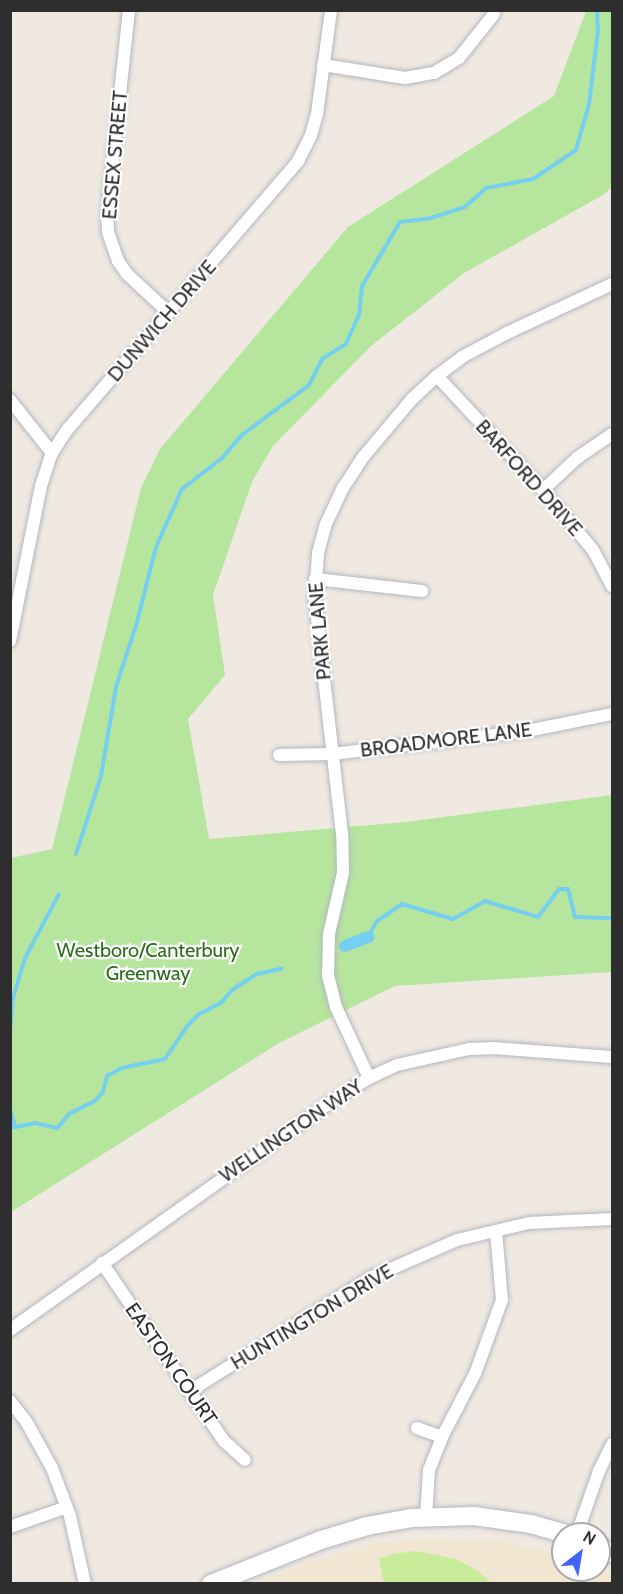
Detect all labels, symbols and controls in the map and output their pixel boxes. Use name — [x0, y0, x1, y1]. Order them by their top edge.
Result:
street label: ESSEX STREET — [97, 90, 133, 220]
street label: DUNWICH DRIVE — [103, 255, 221, 387]
street label: BARFORD DRIVE — [471, 415, 587, 541]
street label: PARK LANE — [304, 581, 336, 681]
street label: BROADMORE LANE — [359, 718, 533, 762]
park label: Westboro/Canterbury Greenway — [57, 939, 239, 986]
street label: WELLINGTON WAY — [215, 1074, 367, 1188]
street label: HUNTINGTON DRIVE — [227, 1259, 397, 1375]
street label: EASTON COURT — [120, 1298, 222, 1430]
north arrow — [551, 1522, 611, 1582]
text: N — [580, 1527, 599, 1549]

